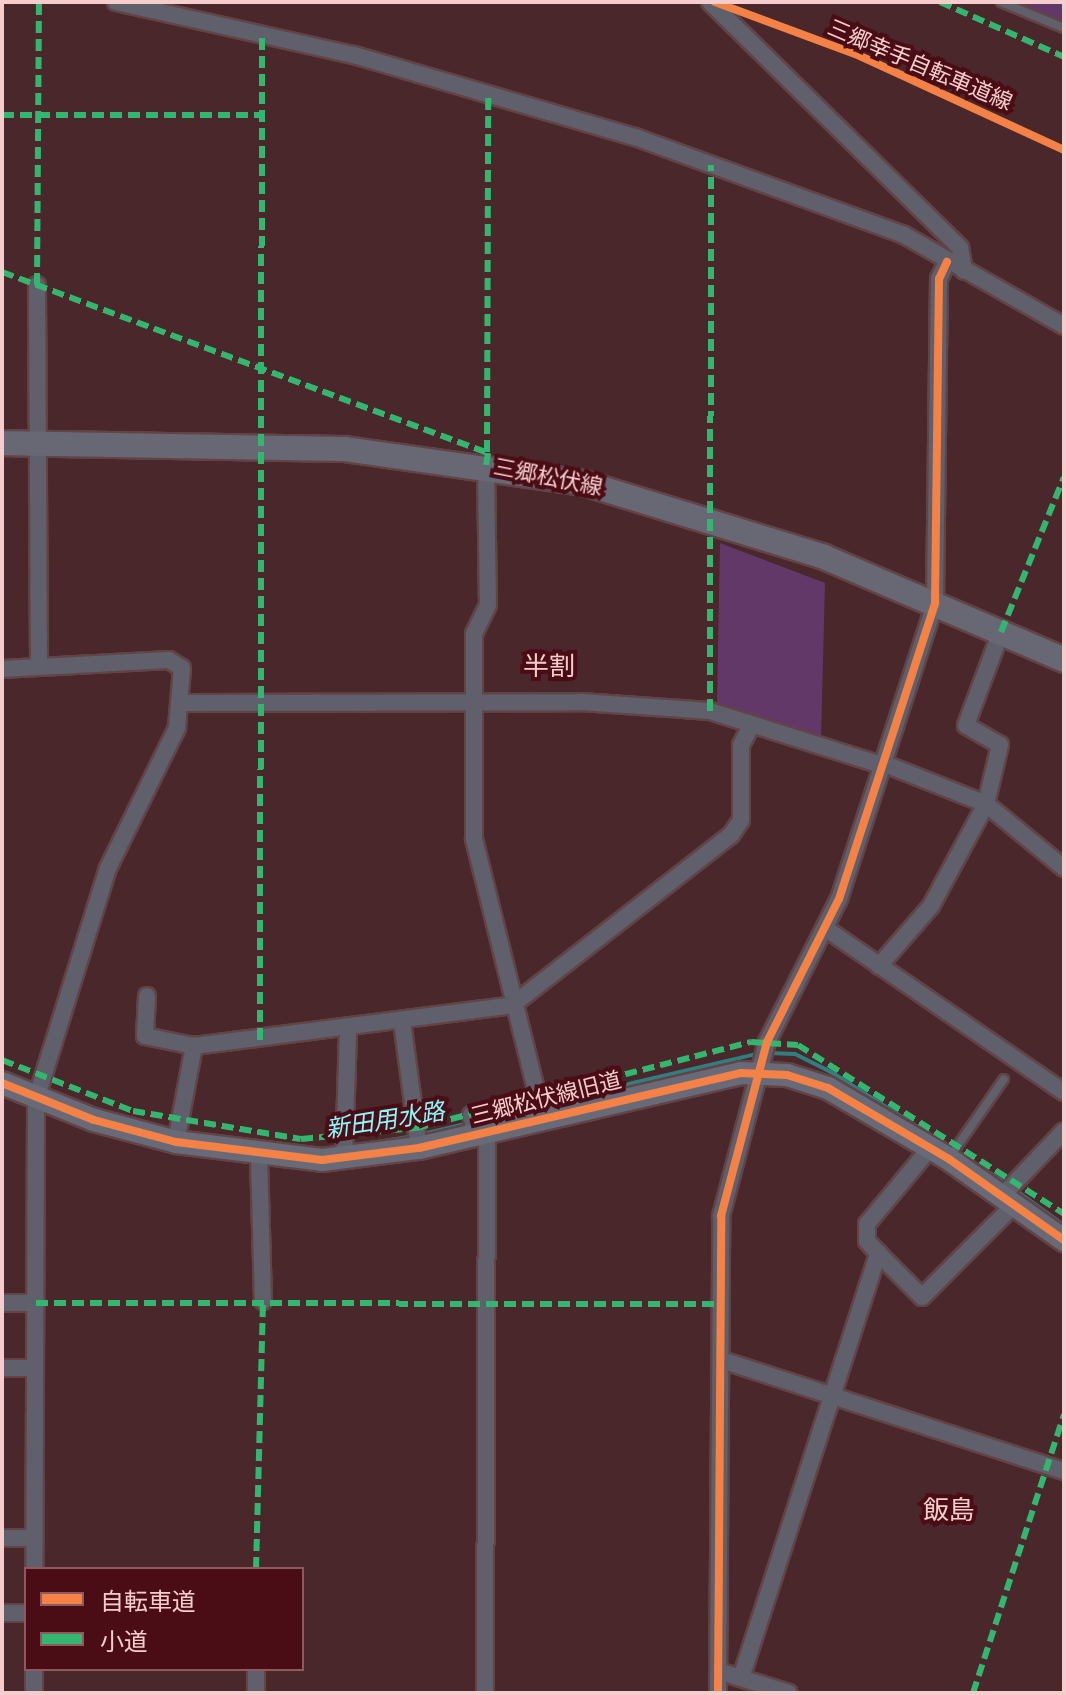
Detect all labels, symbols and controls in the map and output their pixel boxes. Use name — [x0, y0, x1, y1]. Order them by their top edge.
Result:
street label: 三郷幸手自転車道線 — [824, 14, 1016, 116]
street label: 三郷松伏線 — [491, 454, 605, 500]
district label: 半割 — [523, 650, 575, 682]
street label: 三郷松伏線旧道 — [468, 1067, 624, 1129]
water label: 新田用水路 — [323, 1096, 447, 1144]
district label: 飯島 — [923, 1494, 975, 1526]
legend — [24, 1567, 304, 1671]
text: 自転車道 — [100, 1586, 196, 1617]
text: 小道 — [100, 1626, 148, 1657]

